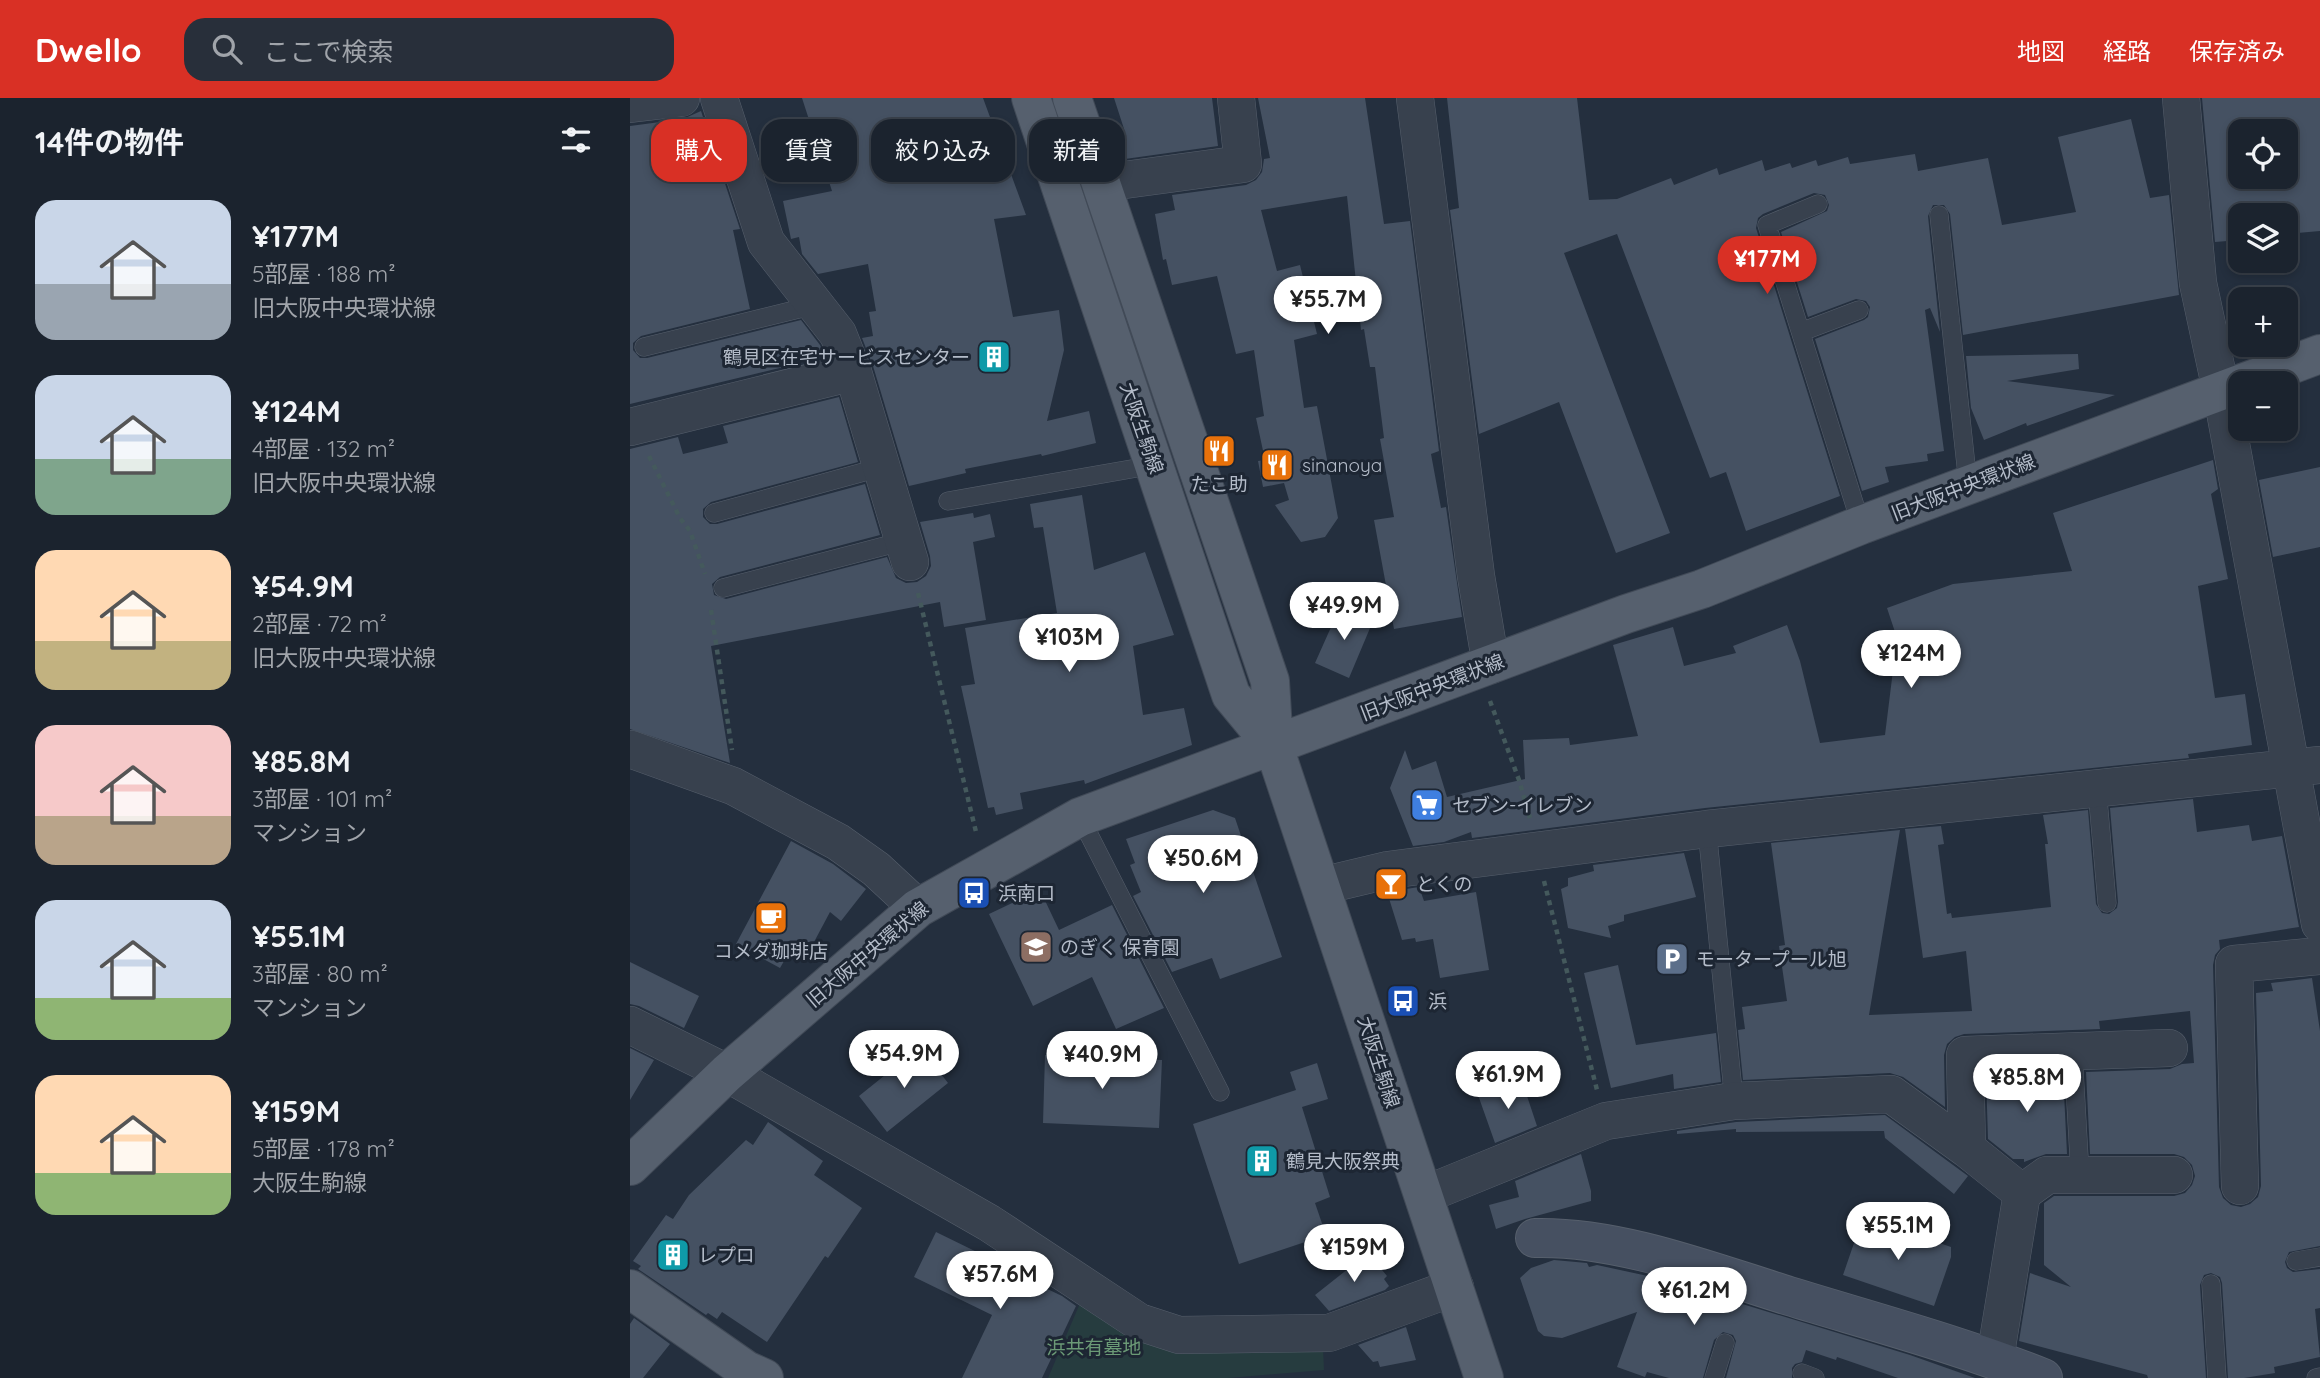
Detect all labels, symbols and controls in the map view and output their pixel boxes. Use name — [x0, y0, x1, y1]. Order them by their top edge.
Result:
search box — [184, 18, 674, 81]
text: Dwello — [35, 29, 142, 70]
icon: search — [208, 30, 246, 68]
text: ここで検索 — [264, 35, 394, 68]
text: 地図 — [2017, 36, 2065, 66]
text: 経路 — [2103, 36, 2151, 66]
text: 保存済み — [2189, 36, 2285, 66]
chip: 購入 — [651, 119, 747, 182]
chip: 賃貸 — [761, 119, 857, 182]
chip: 絞り込み — [871, 119, 1015, 182]
chip: 新着 — [1029, 119, 1125, 182]
map controls — [2228, 119, 2298, 441]
button: locate — [2228, 119, 2298, 189]
icon: filters — [557, 121, 595, 159]
text: 14件の物件 — [35, 123, 184, 161]
button: layers — [2228, 203, 2298, 273]
text: ¥177M — [252, 217, 339, 255]
icon: home — [91, 228, 175, 312]
pin: ¥177M — [1718, 236, 1816, 296]
text: ¥177M — [1734, 244, 1800, 273]
text: 5部屋 · 188 m² — [252, 259, 395, 288]
pin: ¥55.7M — [1271, 276, 1385, 336]
text: ¥55.7M — [1290, 284, 1366, 313]
button: + — [2228, 287, 2298, 357]
text: 旧大阪中央環状線 — [252, 293, 436, 322]
building icon: 鶴見区在宅サービスセンター — [975, 338, 1013, 376]
place label: 鶴見区在宅サービスセンター — [723, 345, 970, 369]
button: − — [2228, 371, 2298, 441]
street label: 大阪生駒線 — [1115, 379, 1169, 477]
text: ¥124M — [252, 392, 341, 430]
icon: home — [91, 403, 175, 487]
restaurant icon: たこ助 — [1200, 432, 1238, 470]
text: 4部屋 · 132 m² — [252, 434, 395, 463]
restaurant icon: sinanoya — [1258, 446, 1296, 484]
street label: 旧大阪中央環状線 — [1888, 449, 2038, 525]
place label: sinanoya — [1302, 453, 1382, 477]
text: 旧大阪中央環状線 — [252, 468, 436, 497]
place label: たこ助 — [1190, 472, 1248, 496]
text: ¥54.9M — [252, 567, 354, 605]
icon: home — [91, 578, 175, 662]
pin: ¥49.9M — [1287, 582, 1401, 642]
text: ¥49.9M — [1306, 590, 1382, 619]
text: 2部屋 · 72 m² — [252, 609, 387, 638]
pin: ¥103M — [1020, 614, 1118, 674]
text: ¥103M — [1035, 622, 1103, 651]
pin: ¥124M — [1862, 630, 1960, 690]
text: ¥124M — [1877, 638, 1945, 667]
text: 旧大阪中央環状線 — [252, 643, 436, 672]
street label: 旧大阪中央環状線 — [1357, 649, 1507, 725]
text: ¥85.8M — [252, 742, 351, 780]
icon: home — [91, 753, 175, 837]
text: 3部屋 · 101 m² — [252, 784, 392, 813]
supermarket icon: セブン-イレブン — [1408, 786, 1446, 824]
place label: セブン-イレブン — [1452, 793, 1592, 817]
text: マンション — [252, 818, 367, 847]
pin: ¥50.6M — [1146, 836, 1260, 895]
text: ¥50.6M — [1164, 843, 1242, 872]
bar icon: とくの — [1372, 865, 1410, 903]
place label: とくの — [1416, 872, 1472, 896]
bus stop icon: 浜南口 — [955, 874, 993, 912]
place label: 浜南口 — [998, 881, 1055, 905]
street label: 旧大阪中央環状線 — [801, 896, 933, 1012]
cafe icon: コメダ珈琲店 — [752, 899, 790, 937]
text: ¥55.1M — [252, 917, 345, 955]
icon: home — [91, 928, 175, 1012]
school or university icon: のぎく 保育園 — [1017, 928, 1055, 966]
place label: のぎく 保育園 — [1060, 935, 1180, 959]
place label: コメダ珈琲店 — [714, 939, 828, 963]
parking icon: モータープール旭 — [1653, 940, 1691, 978]
place label: モータープール旭 — [1696, 947, 1847, 971]
text: 3部屋 · 80 m² — [252, 959, 388, 988]
bus stop icon: 浜 — [1384, 982, 1422, 1020]
place label: 浜 — [1428, 989, 1447, 1013]
text: マンション — [252, 993, 367, 1022]
street label: 大阪生駒線 — [1353, 1013, 1405, 1111]
pin: ¥54.9M — [847, 1030, 961, 1090]
pin: ¥40.9M — [1045, 1032, 1159, 1091]
text: ¥54.9M — [865, 1038, 943, 1067]
text: ¥40.9M — [1063, 1039, 1141, 1068]
pin: ¥61.9M — [1451, 1052, 1565, 1111]
pin: ¥85.8M — [1970, 1054, 2084, 1114]
text: ¥61.9M — [1472, 1059, 1544, 1088]
text: ¥85.8M — [1989, 1062, 2065, 1091]
text: ¥159M — [252, 1092, 340, 1130]
icon: home — [91, 1103, 175, 1187]
text: 5部屋 · 178 m² — [252, 1134, 395, 1163]
building icon: 鶴見大阪祭典 — [1243, 1142, 1281, 1180]
place label: 鶴見大阪祭典 — [1286, 1149, 1400, 1173]
text: 大阪生駒線 — [252, 1168, 367, 1197]
pin: ¥55.1M — [1841, 1202, 1955, 1262]
text: ¥55.1M — [1862, 1210, 1934, 1239]
pin: ¥159M — [1305, 1224, 1403, 1284]
text: ¥159M — [1320, 1232, 1388, 1261]
building icon: レプロ — [654, 1236, 692, 1274]
place label: レプロ — [698, 1243, 755, 1267]
pin: ¥57.6M — [943, 1252, 1057, 1311]
text: ¥57.6M — [962, 1259, 1038, 1288]
pin: ¥61.2M — [1637, 1268, 1751, 1327]
text: ¥61.2M — [1658, 1275, 1730, 1304]
park label: 浜共有墓地 — [1046, 1335, 1142, 1359]

